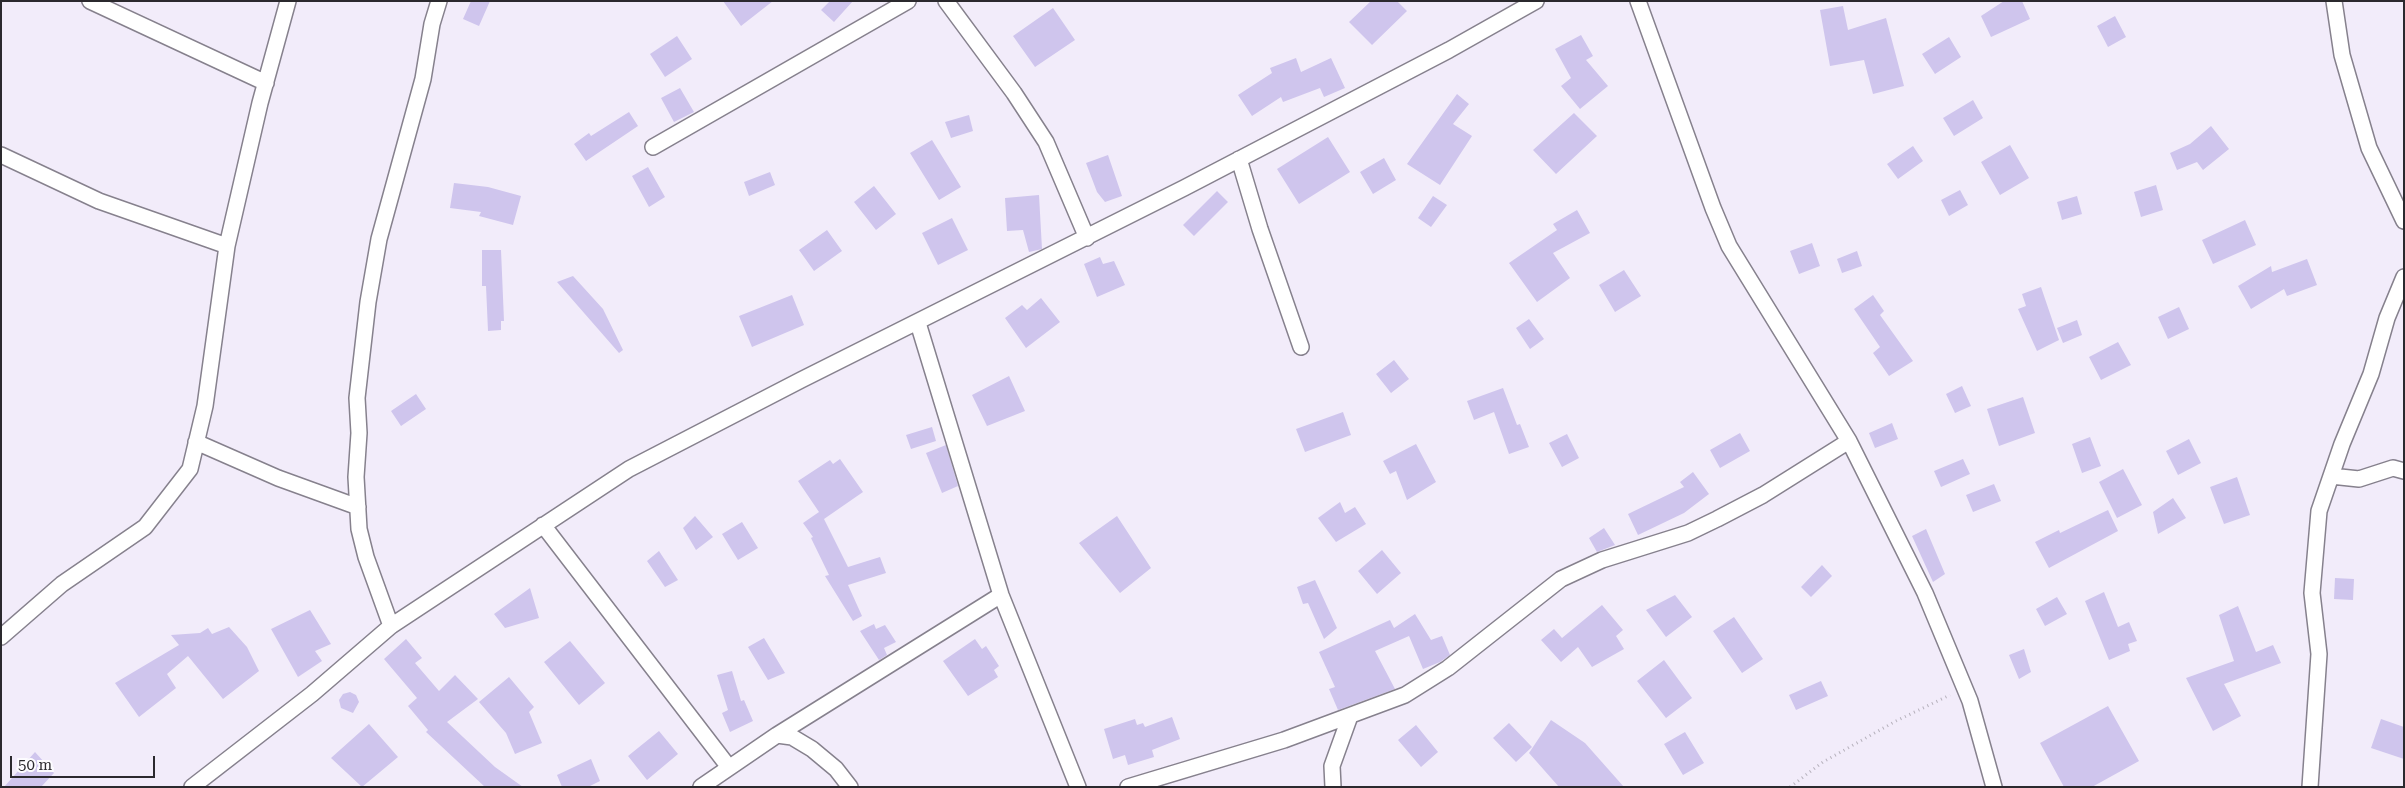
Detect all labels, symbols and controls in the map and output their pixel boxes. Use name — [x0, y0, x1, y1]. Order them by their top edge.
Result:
scale bar — [12, 746, 158, 778]
text: 50 m — [18, 756, 52, 774]

